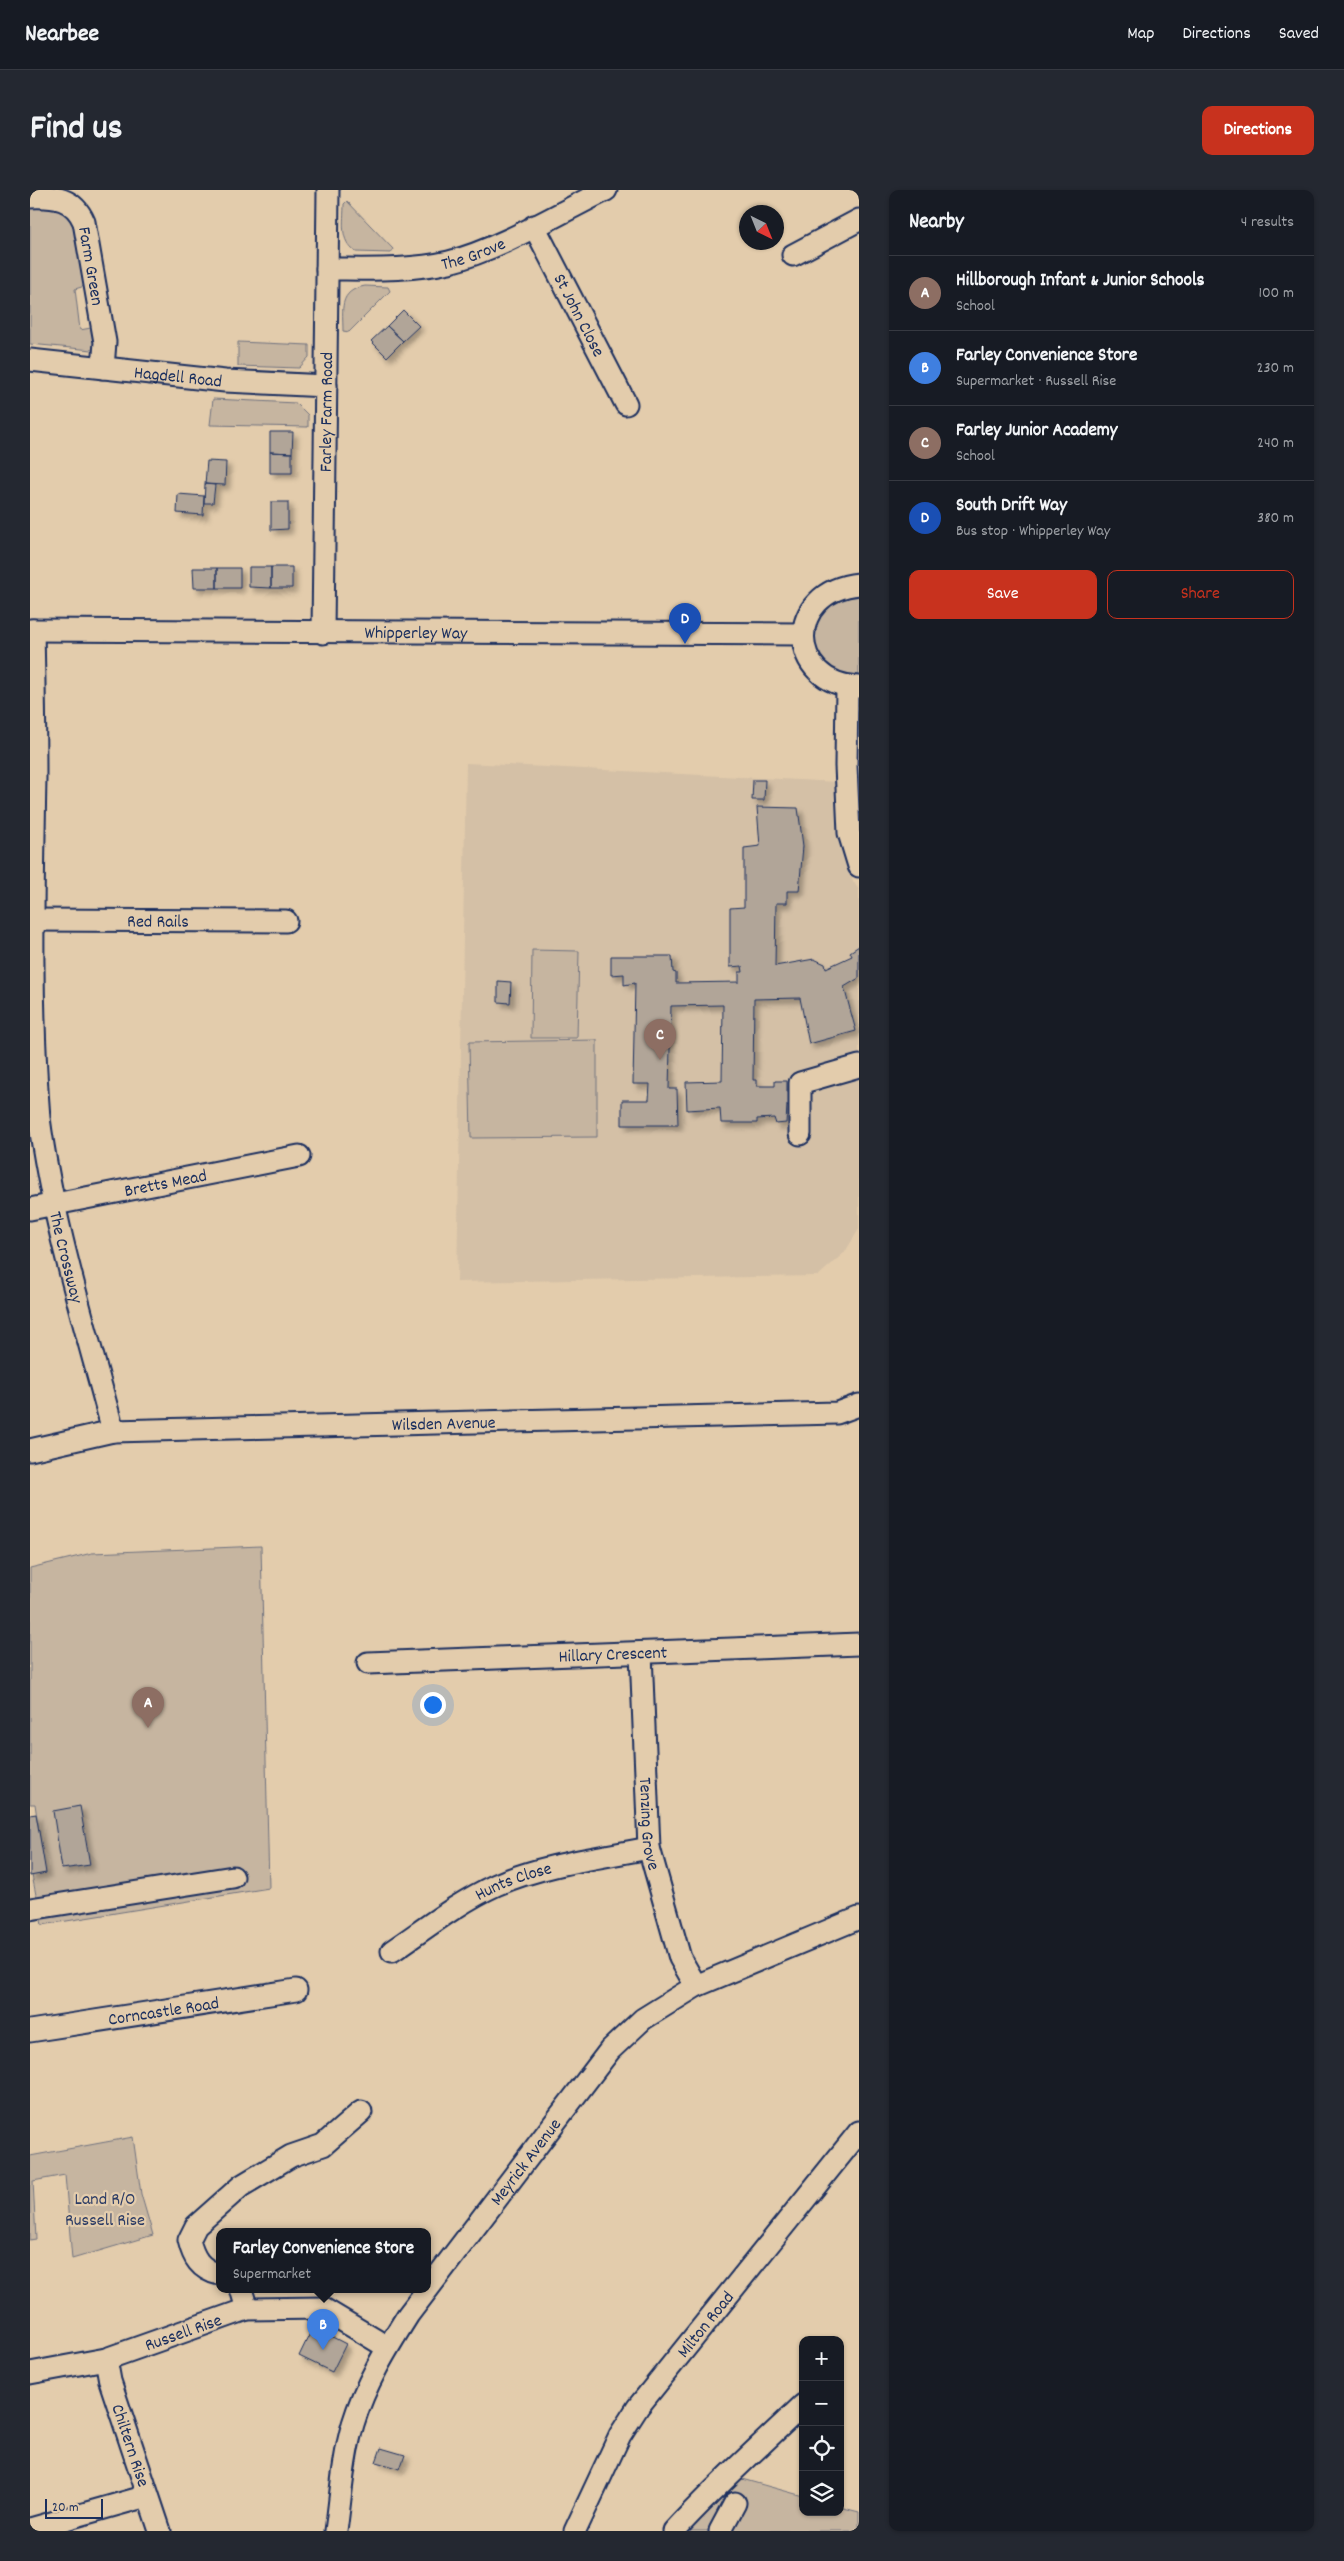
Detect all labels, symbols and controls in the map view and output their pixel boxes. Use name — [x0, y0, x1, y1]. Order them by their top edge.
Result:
text: Nearbee — [25, 18, 99, 52]
text: Map — [1127, 22, 1154, 47]
text: Directions — [1182, 22, 1251, 47]
text: Saved — [1279, 22, 1319, 47]
text: Find us — [30, 105, 122, 155]
button: Directions — [1202, 106, 1314, 155]
north arrow — [739, 205, 784, 250]
text: Nearby — [909, 208, 964, 238]
text: 4 results — [1241, 211, 1294, 234]
street label: Farm Green — [70, 225, 108, 308]
street label: The Grove — [439, 233, 510, 278]
text: Hillborough Infant & Junior Schools — [956, 268, 1204, 295]
street label: St John Close — [546, 270, 610, 362]
text: A — [921, 282, 929, 305]
text: 100 m — [1258, 282, 1294, 305]
text: School — [956, 295, 995, 318]
text: Farley Convenience Store — [956, 343, 1137, 370]
street label: Farley Farm Road — [315, 352, 341, 472]
text: B — [921, 357, 929, 380]
text: 230 m — [1257, 357, 1294, 380]
street label: Hagdell Road — [133, 361, 223, 396]
text: Supermarket · Russell Rise — [956, 370, 1116, 393]
text: Farley Junior Academy — [956, 418, 1118, 445]
text: C — [921, 432, 929, 455]
text: 240 m — [1257, 432, 1294, 455]
text: School — [956, 445, 995, 468]
text: South Drift Way — [956, 493, 1067, 520]
text: D — [921, 507, 929, 530]
text: 380 m — [1257, 507, 1294, 530]
text: Bus stop · Whipperley Way — [956, 520, 1110, 543]
button: Save — [909, 570, 1097, 619]
button: Share — [1107, 570, 1294, 619]
pin: D — [669, 603, 701, 644]
street label: Whipperley Way — [364, 622, 468, 647]
street label: Red Rails — [127, 910, 189, 936]
pin: C — [644, 1019, 676, 1060]
street label: Bretts Mead — [122, 1164, 209, 1205]
street label: The Crossway — [41, 1209, 88, 1307]
street label: Wilsden Avenue — [392, 1411, 496, 1439]
street label: Hillary Crescent — [558, 1641, 668, 1671]
pin: A — [132, 1687, 164, 1728]
your location — [420, 1692, 446, 1718]
street label: Tenzing Grove — [631, 1777, 665, 1874]
street label: Hunts Close — [471, 1857, 555, 1908]
street label: Corncastle Road — [107, 1992, 221, 2034]
street label: Meyrick Avenue — [486, 2114, 568, 2212]
park label: Land R/O Russell Rise — [65, 2188, 145, 2234]
popup — [216, 2228, 431, 2293]
text: Farley Convenience Store — [233, 2236, 414, 2263]
text: Supermarket — [233, 2263, 311, 2286]
street label: Milton Road — [672, 2287, 741, 2364]
street label: Russell Rise — [142, 2309, 226, 2359]
pin: B — [307, 2309, 339, 2350]
map controls — [799, 2336, 844, 2516]
button: + — [799, 2336, 844, 2381]
button: − — [799, 2381, 844, 2426]
street label: Chiltern Rise — [104, 2401, 155, 2491]
button: locate — [799, 2426, 844, 2471]
button: layers — [799, 2471, 844, 2516]
scale bar — [45, 2496, 102, 2519]
text: 20 m — [52, 2498, 79, 2518]

